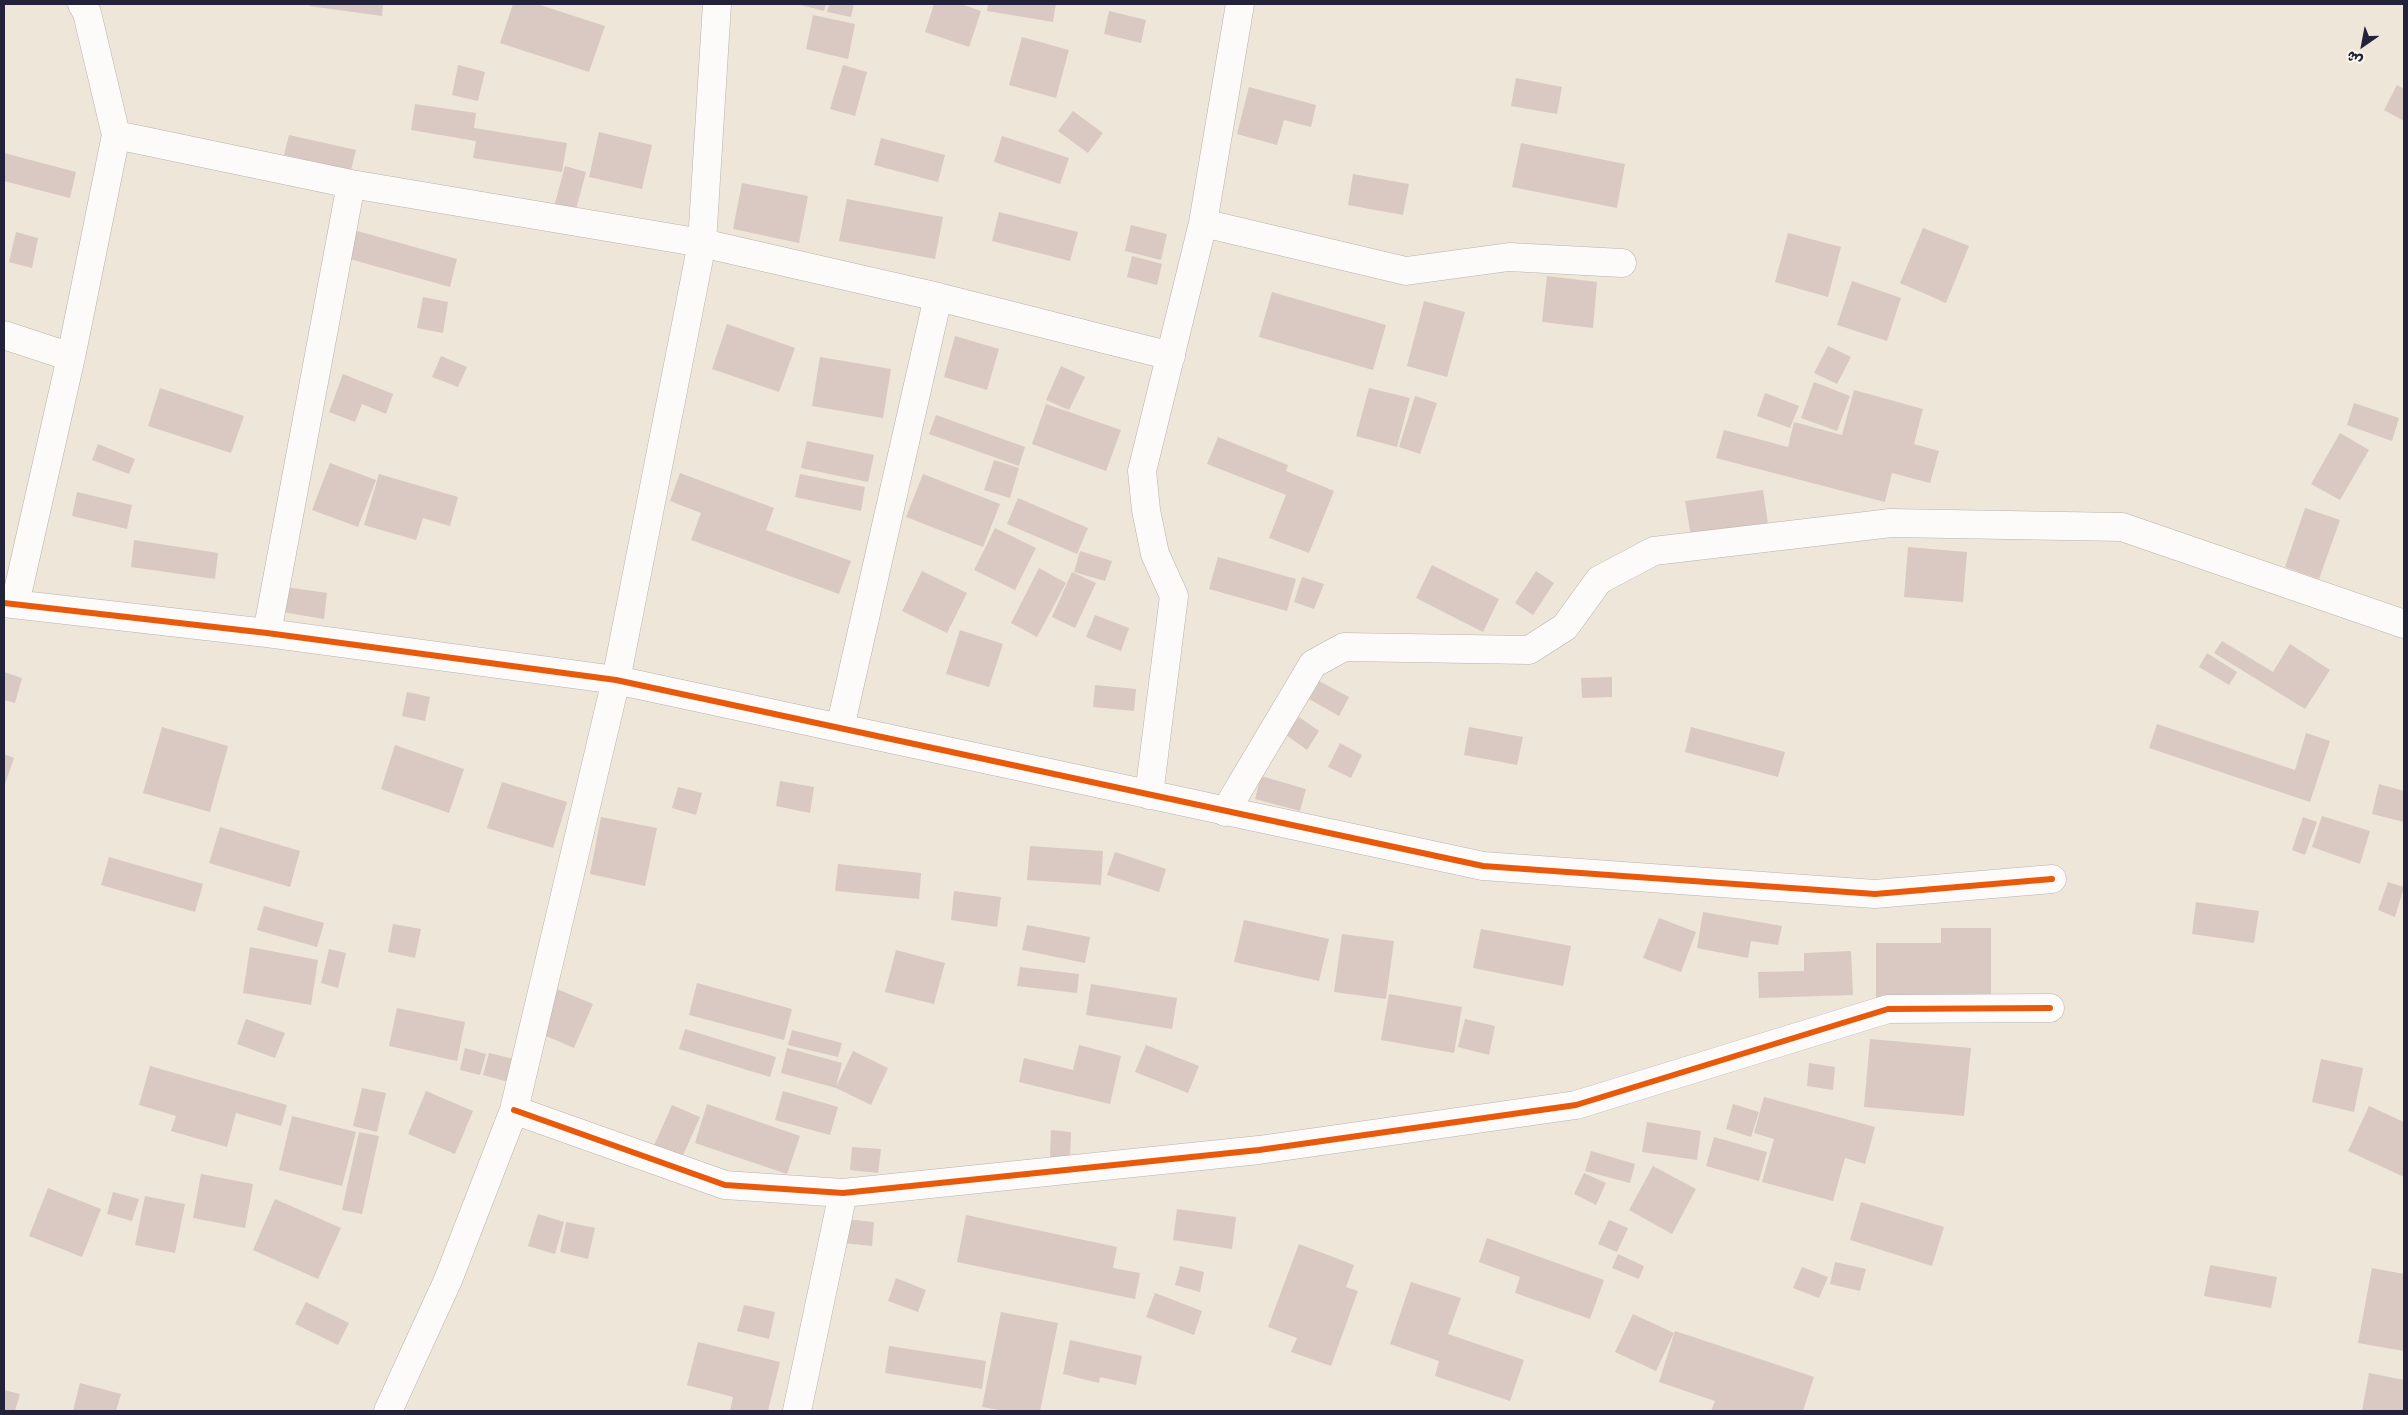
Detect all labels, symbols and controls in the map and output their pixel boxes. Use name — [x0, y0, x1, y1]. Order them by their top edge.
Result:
north arrow — [2338, 20, 2388, 70]
text: ش — [2343, 47, 2366, 69]

